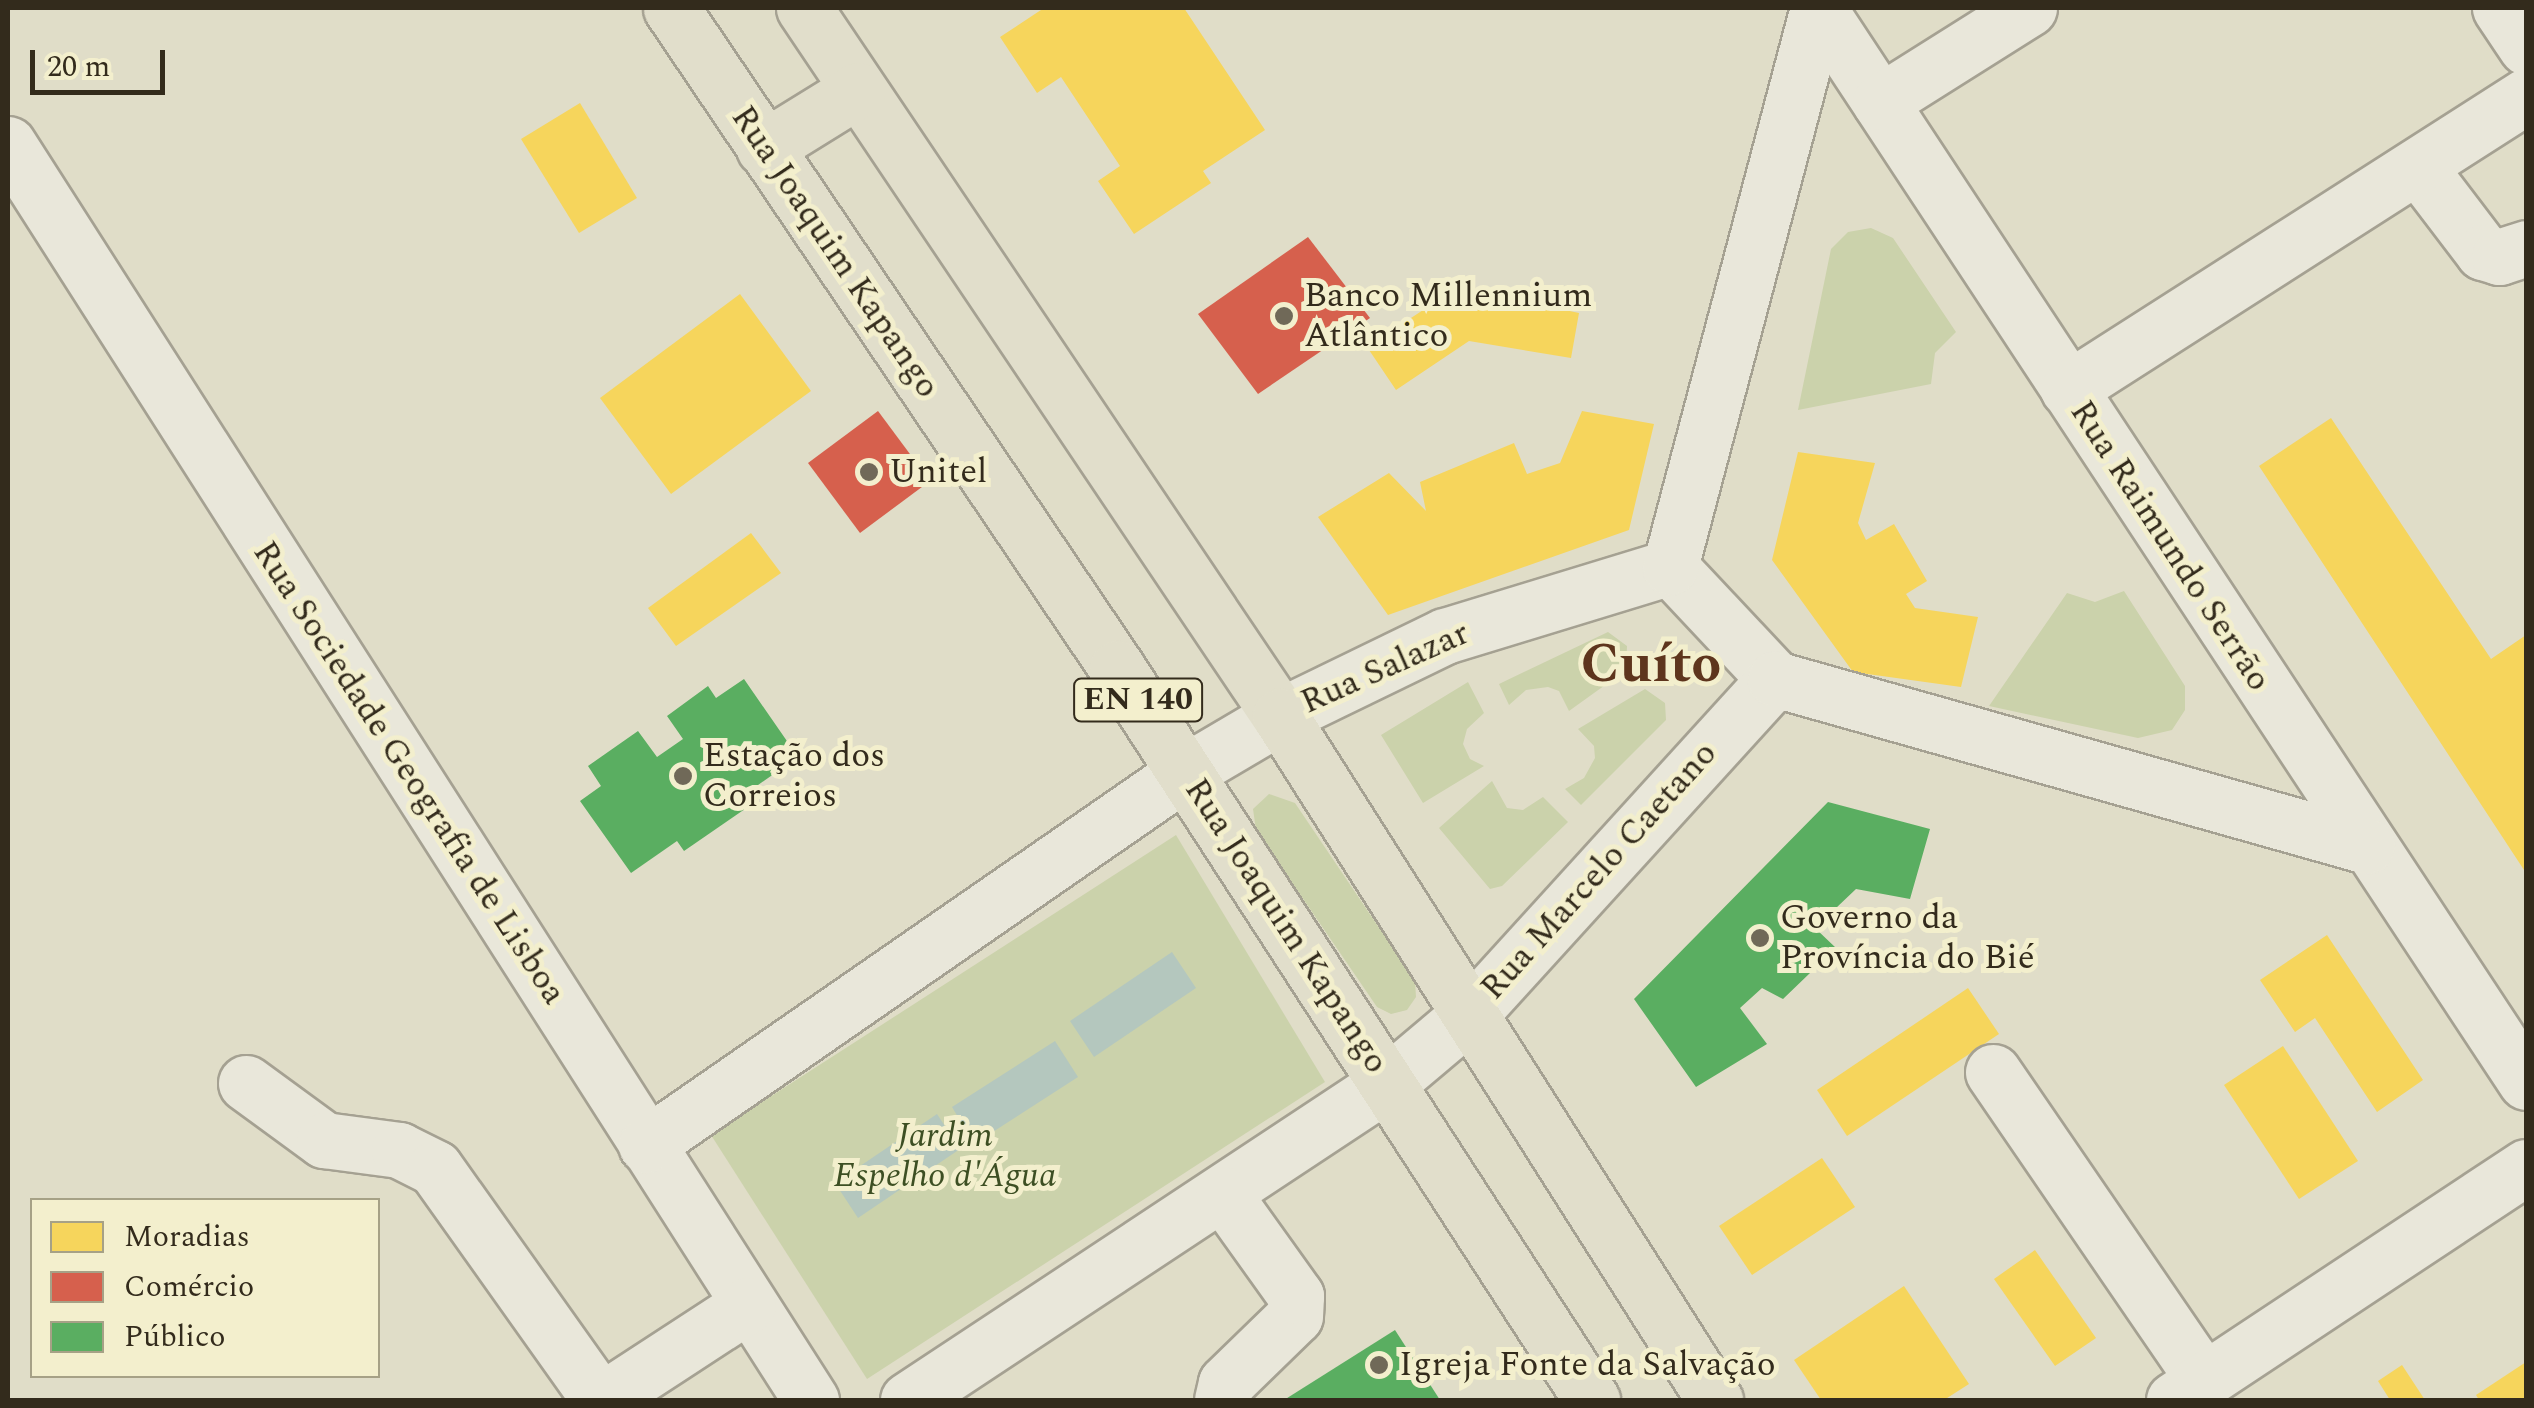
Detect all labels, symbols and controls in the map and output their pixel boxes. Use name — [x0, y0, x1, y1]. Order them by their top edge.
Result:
scale bar — [35, 30, 170, 92]
text: 20 m — [47, 44, 110, 90]
street label: Rua Joaquim Kapango — [722, 98, 948, 406]
place label: Banco Millennium Atlântico — [1304, 275, 1592, 357]
marker: Banco Millennium Atlântico — [1273, 305, 1295, 327]
street label: Rua Raimundo Serrão — [2060, 393, 2280, 699]
place label: Unitel — [889, 451, 987, 493]
marker: Unitel — [858, 461, 880, 483]
street label: Rua Sociedade Geografia de Lisboa — [243, 533, 575, 1013]
street label: Rua Salazar — [1294, 612, 1476, 724]
district label: Cuíto — [1581, 632, 1721, 698]
road number: EN 140 — [1073, 673, 1203, 727]
street label: Rua Marcelo Caetano — [1472, 733, 1726, 1009]
place label: Estação dos Correios — [703, 735, 885, 817]
marker: Estação dos Correios — [672, 765, 694, 787]
street label: Rua Joaquim Kapango — [1175, 771, 1397, 1081]
place label: Governo da Província do Bié — [1780, 897, 2035, 979]
marker: Governo da Província do Bié — [1749, 927, 1771, 949]
park label: Jardim Espelho d'Água — [834, 1115, 1056, 1197]
legend — [30, 1198, 380, 1378]
text: Moradias — [124, 1214, 250, 1260]
text: Comércio — [124, 1264, 254, 1310]
text: Público — [124, 1314, 226, 1360]
place label: Igreja Fonte da Salvação — [1399, 1344, 1776, 1386]
marker: Igreja Fonte da Salvação — [1368, 1354, 1390, 1376]

